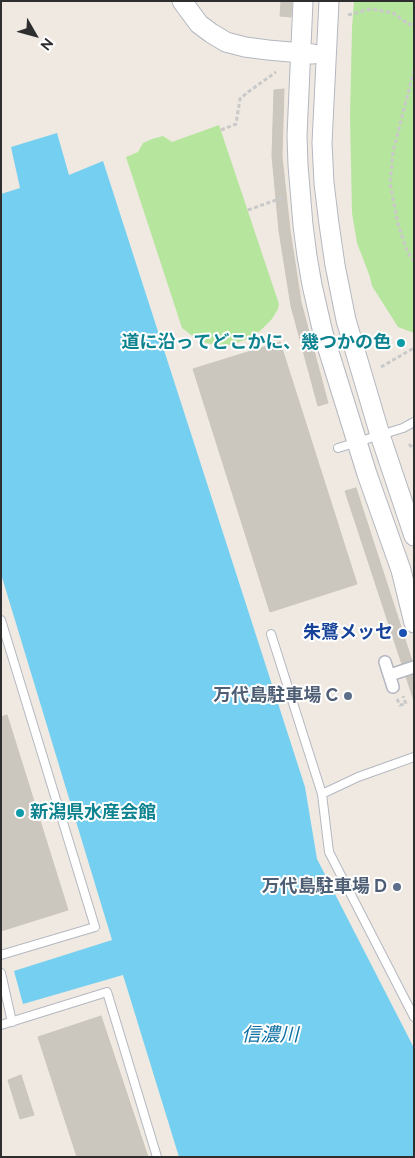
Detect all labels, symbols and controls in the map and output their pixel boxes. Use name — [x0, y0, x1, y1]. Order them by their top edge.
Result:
north arrow — [10, 10, 60, 60]
text: N — [37, 35, 56, 53]
place label: 道に沿ってどこかに、幾つかの色 — [122, 332, 391, 354]
marker: 道に沿ってどこかに、幾つかの色 — [395, 337, 407, 349]
place label: 朱鷺メッセ — [303, 622, 393, 644]
marker: 朱鷺メッセ — [397, 627, 409, 639]
place label: 万代島駐車場 C — [213, 685, 338, 707]
marker: 万代島駐車場 C — [342, 690, 354, 702]
place label: 新潟県水産会館 — [30, 802, 156, 824]
marker: 新潟県水産会館 — [14, 807, 26, 819]
place label: 万代島駐車場 D — [262, 876, 387, 898]
marker: 万代島駐車場 D — [391, 881, 403, 893]
water label: 信濃川 — [242, 1024, 298, 1046]

